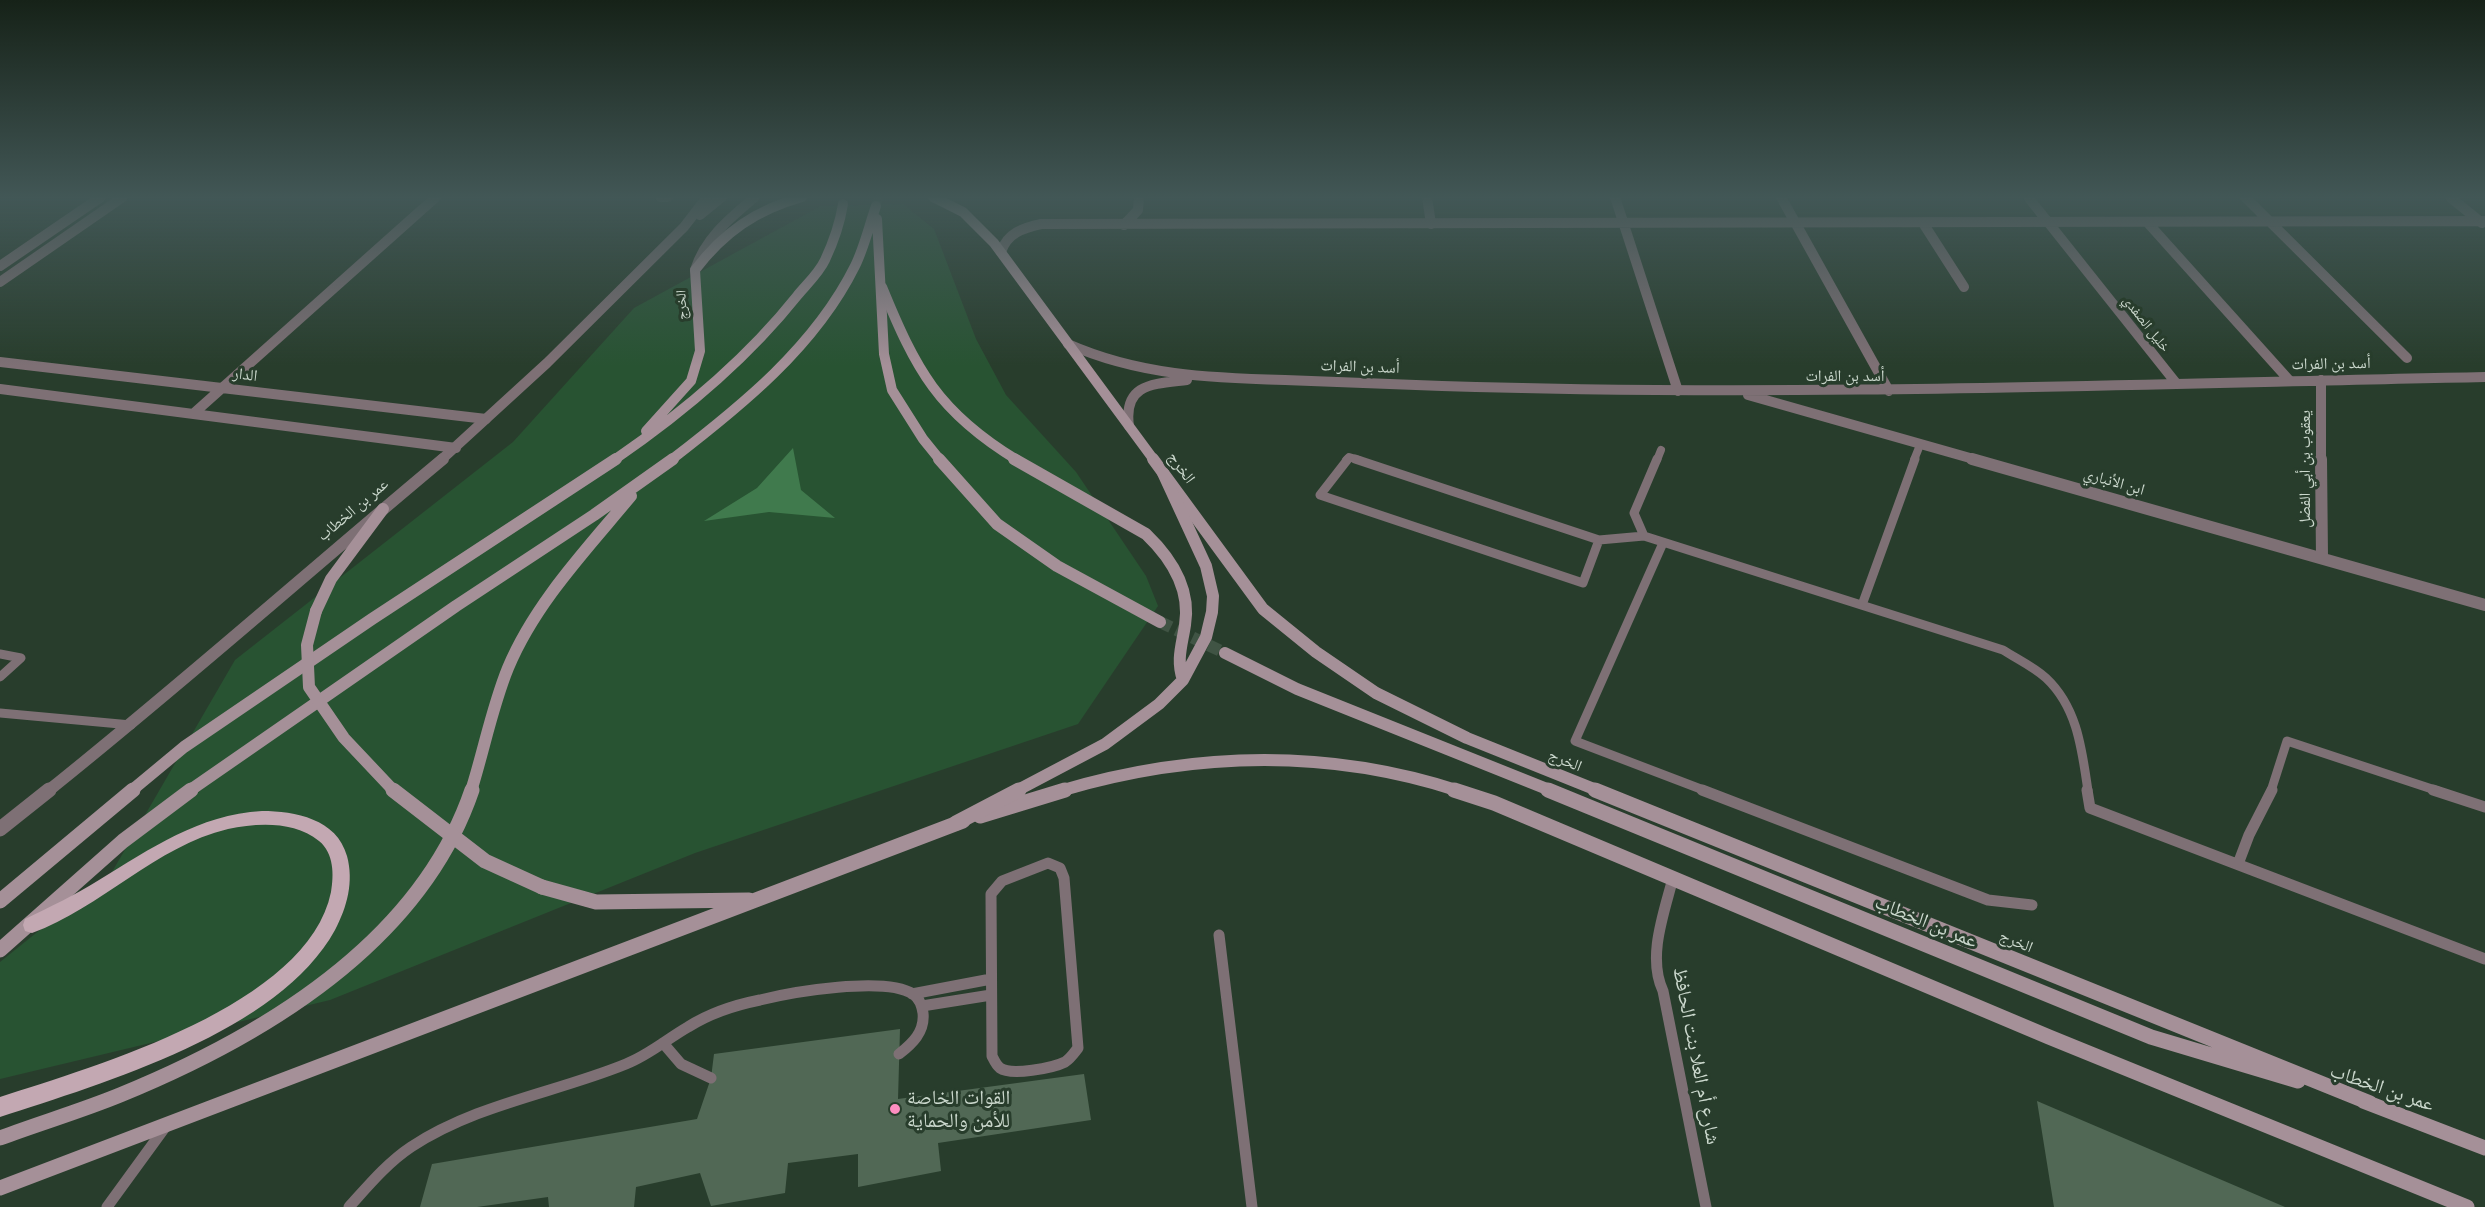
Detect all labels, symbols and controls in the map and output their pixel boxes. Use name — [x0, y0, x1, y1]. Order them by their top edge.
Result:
street label: الخرج — [673, 289, 691, 321]
street label: خليل الصفدي — [2119, 292, 2173, 356]
street label: أسد بن الفرات — [2291, 354, 2371, 374]
street label: أسد بن الفرات — [1320, 356, 1400, 378]
street label: الدار — [232, 364, 258, 386]
street label: أسد بن الفرات — [1805, 366, 1885, 386]
street label: يعقوب بن أبي الفضل — [2295, 410, 2315, 528]
street label: الخرج — [1163, 448, 1199, 488]
street label: ابن الأنباري — [2081, 464, 2147, 500]
street label: عمر بن الخطاب — [314, 475, 392, 545]
street label: الخرج — [1545, 746, 1585, 776]
street label: عمر بن الخطاب — [1871, 891, 1981, 953]
street label: الخرج — [1996, 927, 2036, 957]
street label: شارع أم العلا بنت الحافظ — [1667, 965, 1725, 1147]
street label: عمر بن الخطاب — [2327, 1059, 2437, 1117]
place label: القوات الخاصة للأمن والحماية — [907, 1086, 1010, 1133]
marker: القوات الخاصة للأمن والحماية — [888, 1102, 902, 1116]

